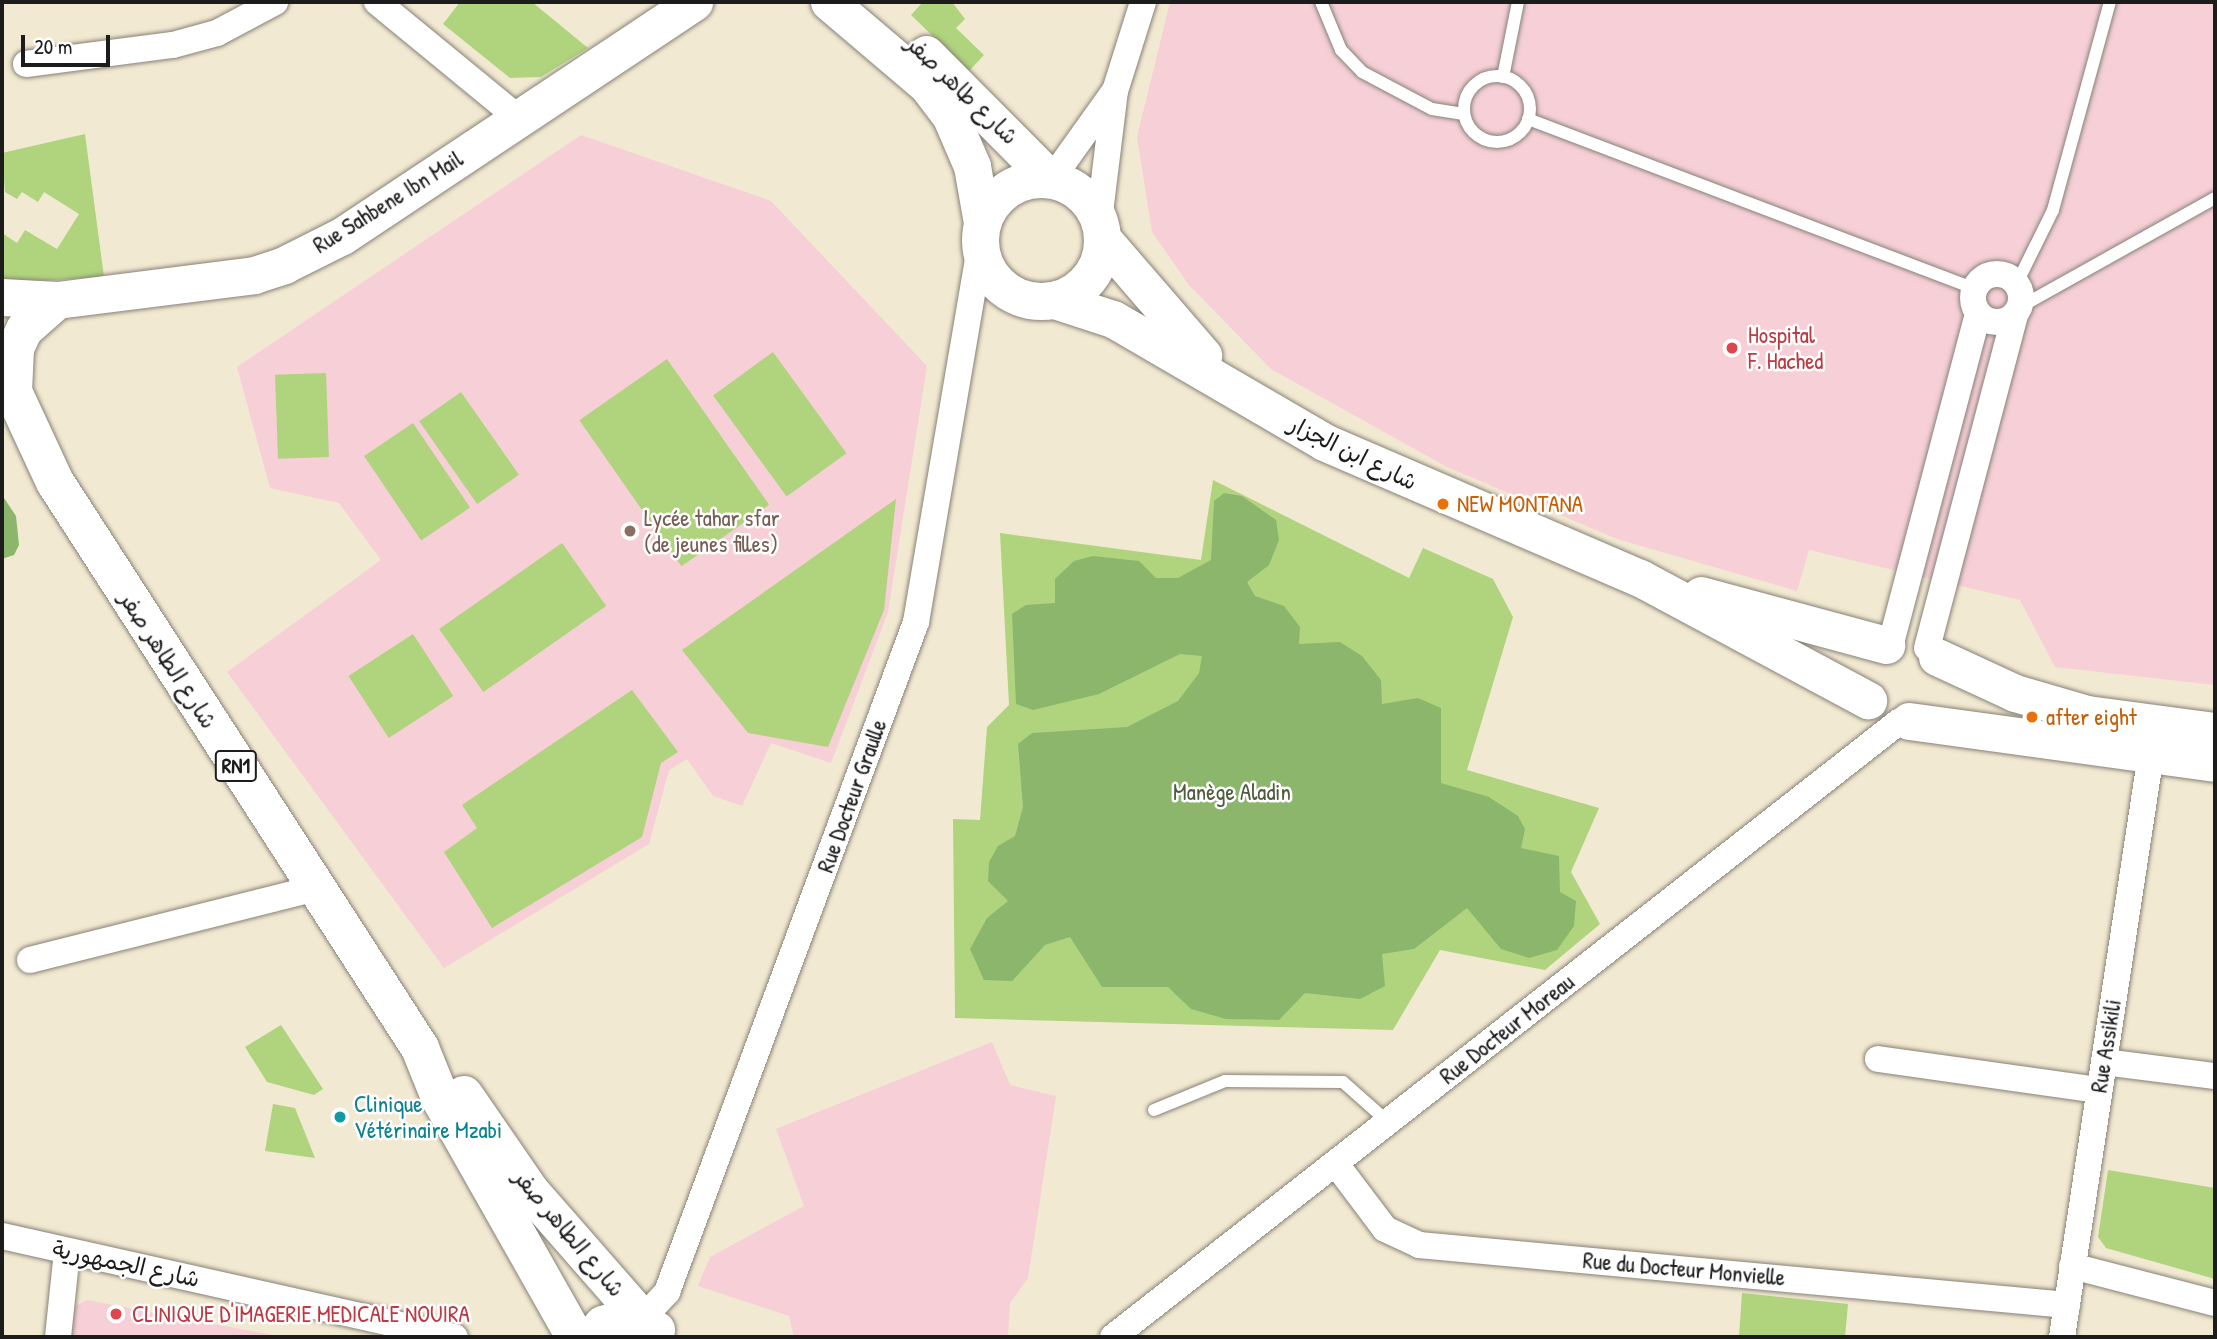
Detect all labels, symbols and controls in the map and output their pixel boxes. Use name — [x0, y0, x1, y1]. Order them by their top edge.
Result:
scale bar — [24, 21, 114, 65]
street label: شارع طاهر صفر — [900, 30, 1024, 150]
text: 20 m — [34, 32, 72, 61]
street label: Rue Sahbene Ibn Mail — [308, 145, 468, 259]
place label: Hospital F. Hached — [1748, 321, 1823, 375]
marker: Hospital F. Hached — [1722, 338, 1742, 358]
street label: شارع ابن الجزار — [1284, 410, 1422, 496]
place label: NEW MONTANA — [1457, 490, 1583, 518]
marker: NEW MONTANA — [1435, 496, 1451, 512]
place label: Lycée tahar sfar (de jeunes filles) — [644, 504, 780, 558]
marker: Lycée tahar sfar (de jeunes filles) — [622, 523, 638, 539]
street label: شارع الطاهر صفر — [113, 586, 223, 734]
place label: after eight — [2046, 703, 2137, 731]
marker: after eight — [2024, 709, 2040, 725]
street label: Rue Docteur Graulle — [812, 716, 892, 876]
road number: RN1 — [213, 748, 259, 784]
park label: Manège Aladin — [1173, 778, 1291, 806]
street label: Rue Docteur Moreau — [1434, 968, 1580, 1090]
street label: Rue Assikili — [2085, 997, 2127, 1095]
place label: Clinique Vétérinaire Mzabi — [354, 1090, 502, 1144]
marker: Clinique Vétérinaire Mzabi — [332, 1109, 348, 1125]
street label: شارع الطاهر صفر — [508, 1164, 630, 1302]
street label: شارع الجمهورية — [50, 1235, 202, 1293]
street label: Rue du Docteur Monvielle — [1582, 1246, 1786, 1292]
place label: CLINIQUE D'IMAGERIE MEDICALE NOUIRA — [132, 1300, 470, 1328]
marker: CLINIQUE D'IMAGERIE MEDICALE NOUIRA — [106, 1304, 126, 1324]

